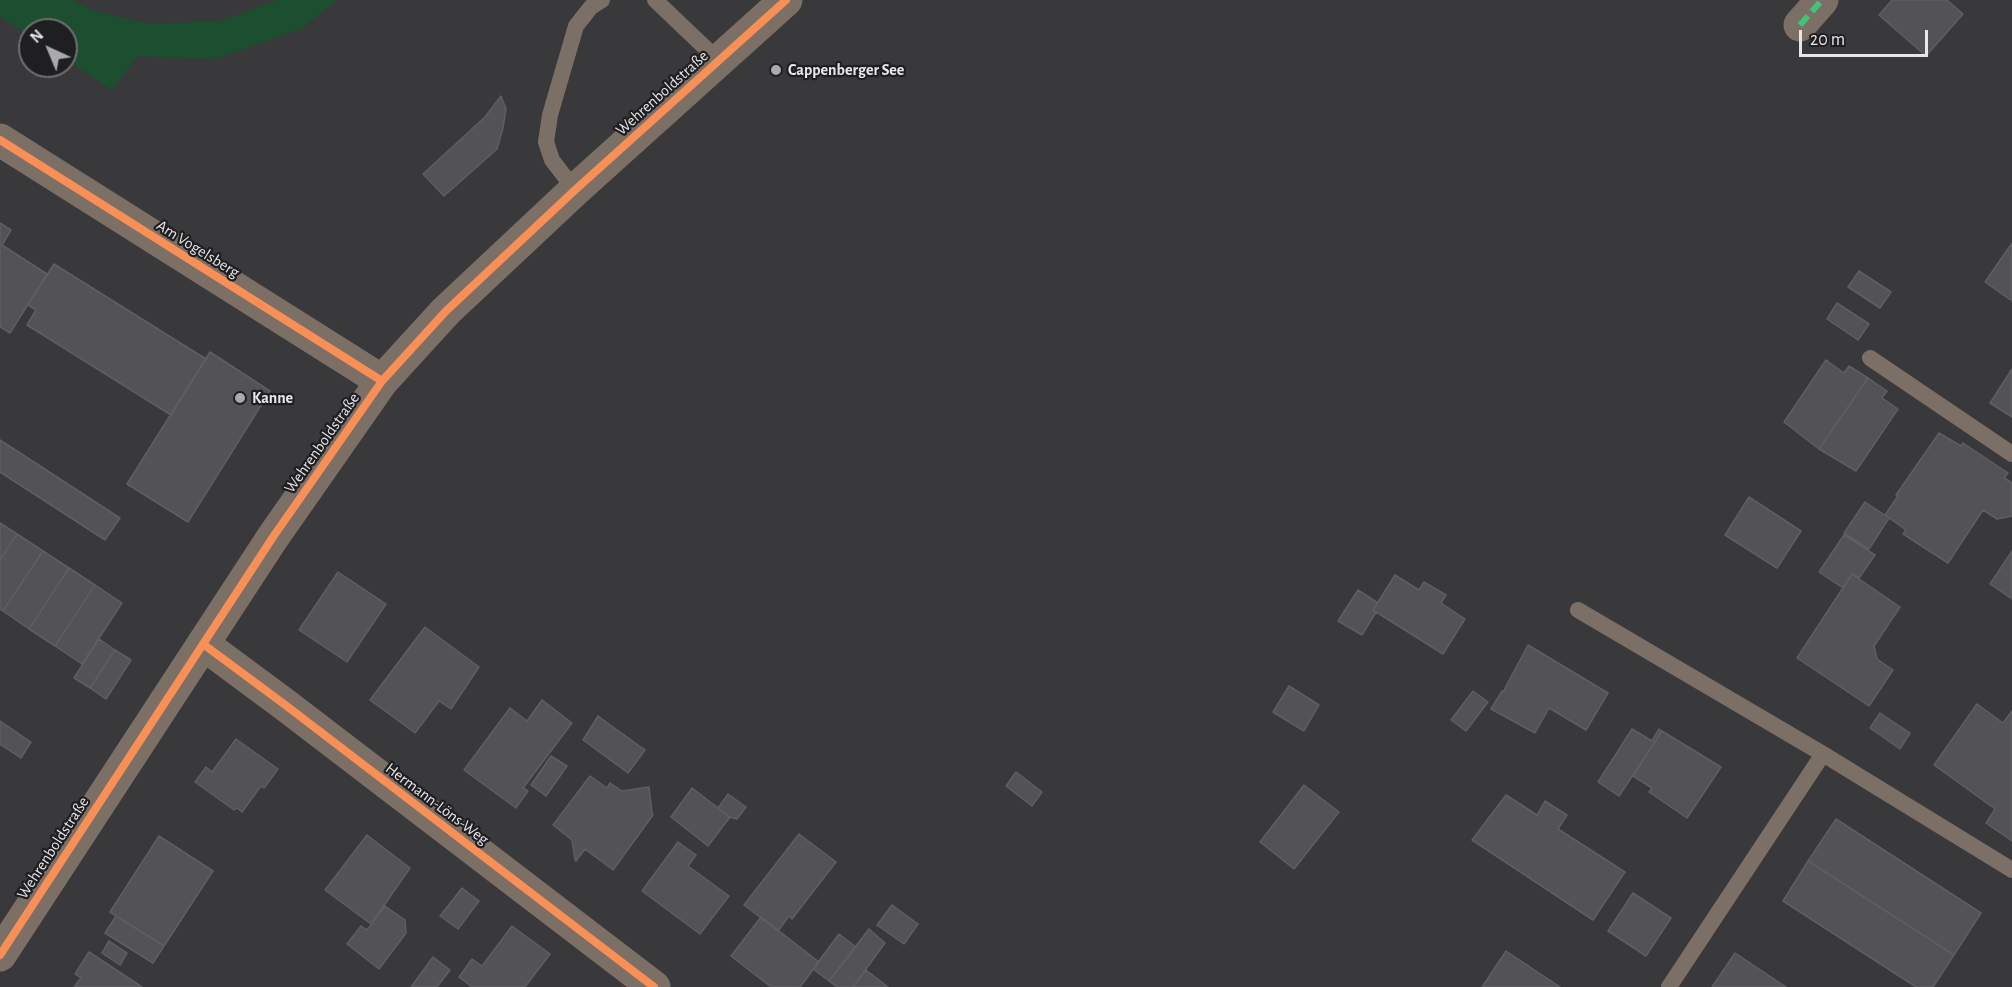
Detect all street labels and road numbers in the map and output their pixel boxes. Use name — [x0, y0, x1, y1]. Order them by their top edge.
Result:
street label: Wehrenboldstraße — [612, 46, 712, 140]
street label: Am Vogelsberg — [153, 216, 243, 282]
street label: Wehrenboldstraße — [280, 389, 364, 497]
street label: Hermann-Löns-Weg — [382, 759, 492, 849]
street label: Wehrenboldstraße — [13, 793, 93, 903]

